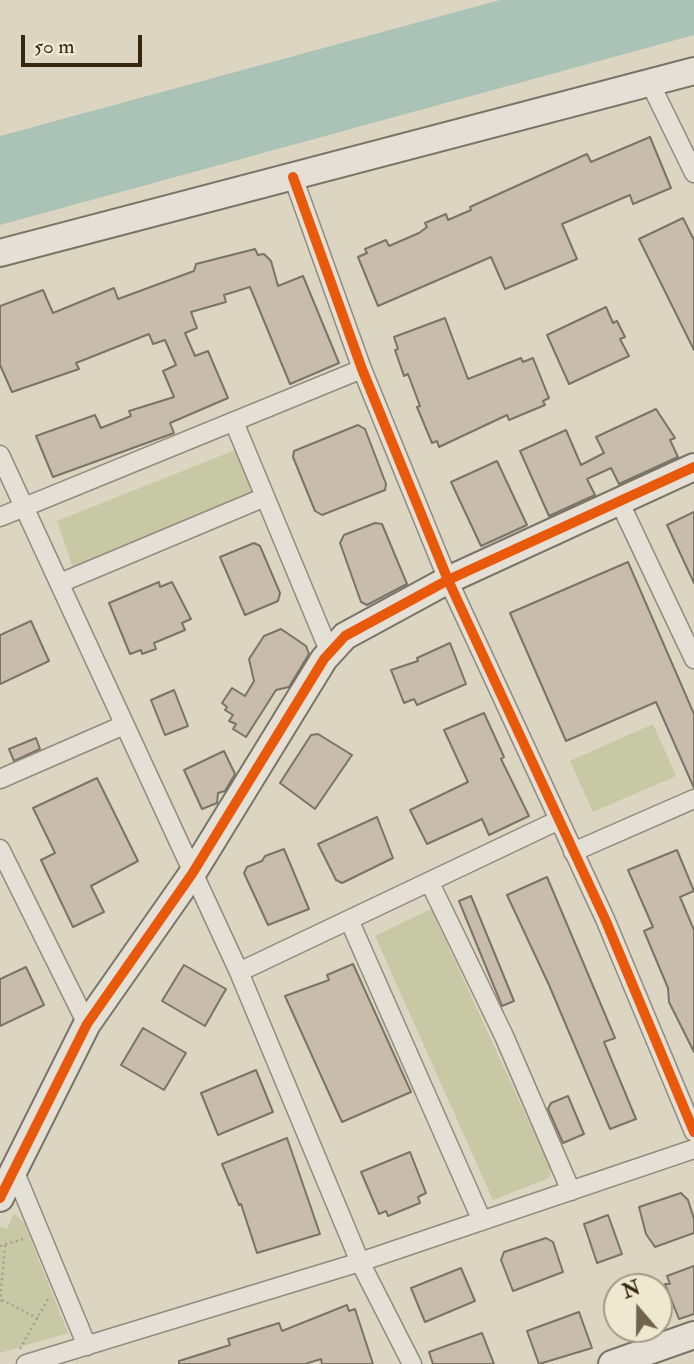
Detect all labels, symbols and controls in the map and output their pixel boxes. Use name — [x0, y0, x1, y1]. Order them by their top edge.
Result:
scale bar — [24, 21, 145, 65]
text: 50 m — [34, 33, 75, 60]
north arrow — [603, 1273, 673, 1343]
text: N — [619, 1276, 644, 1304]

